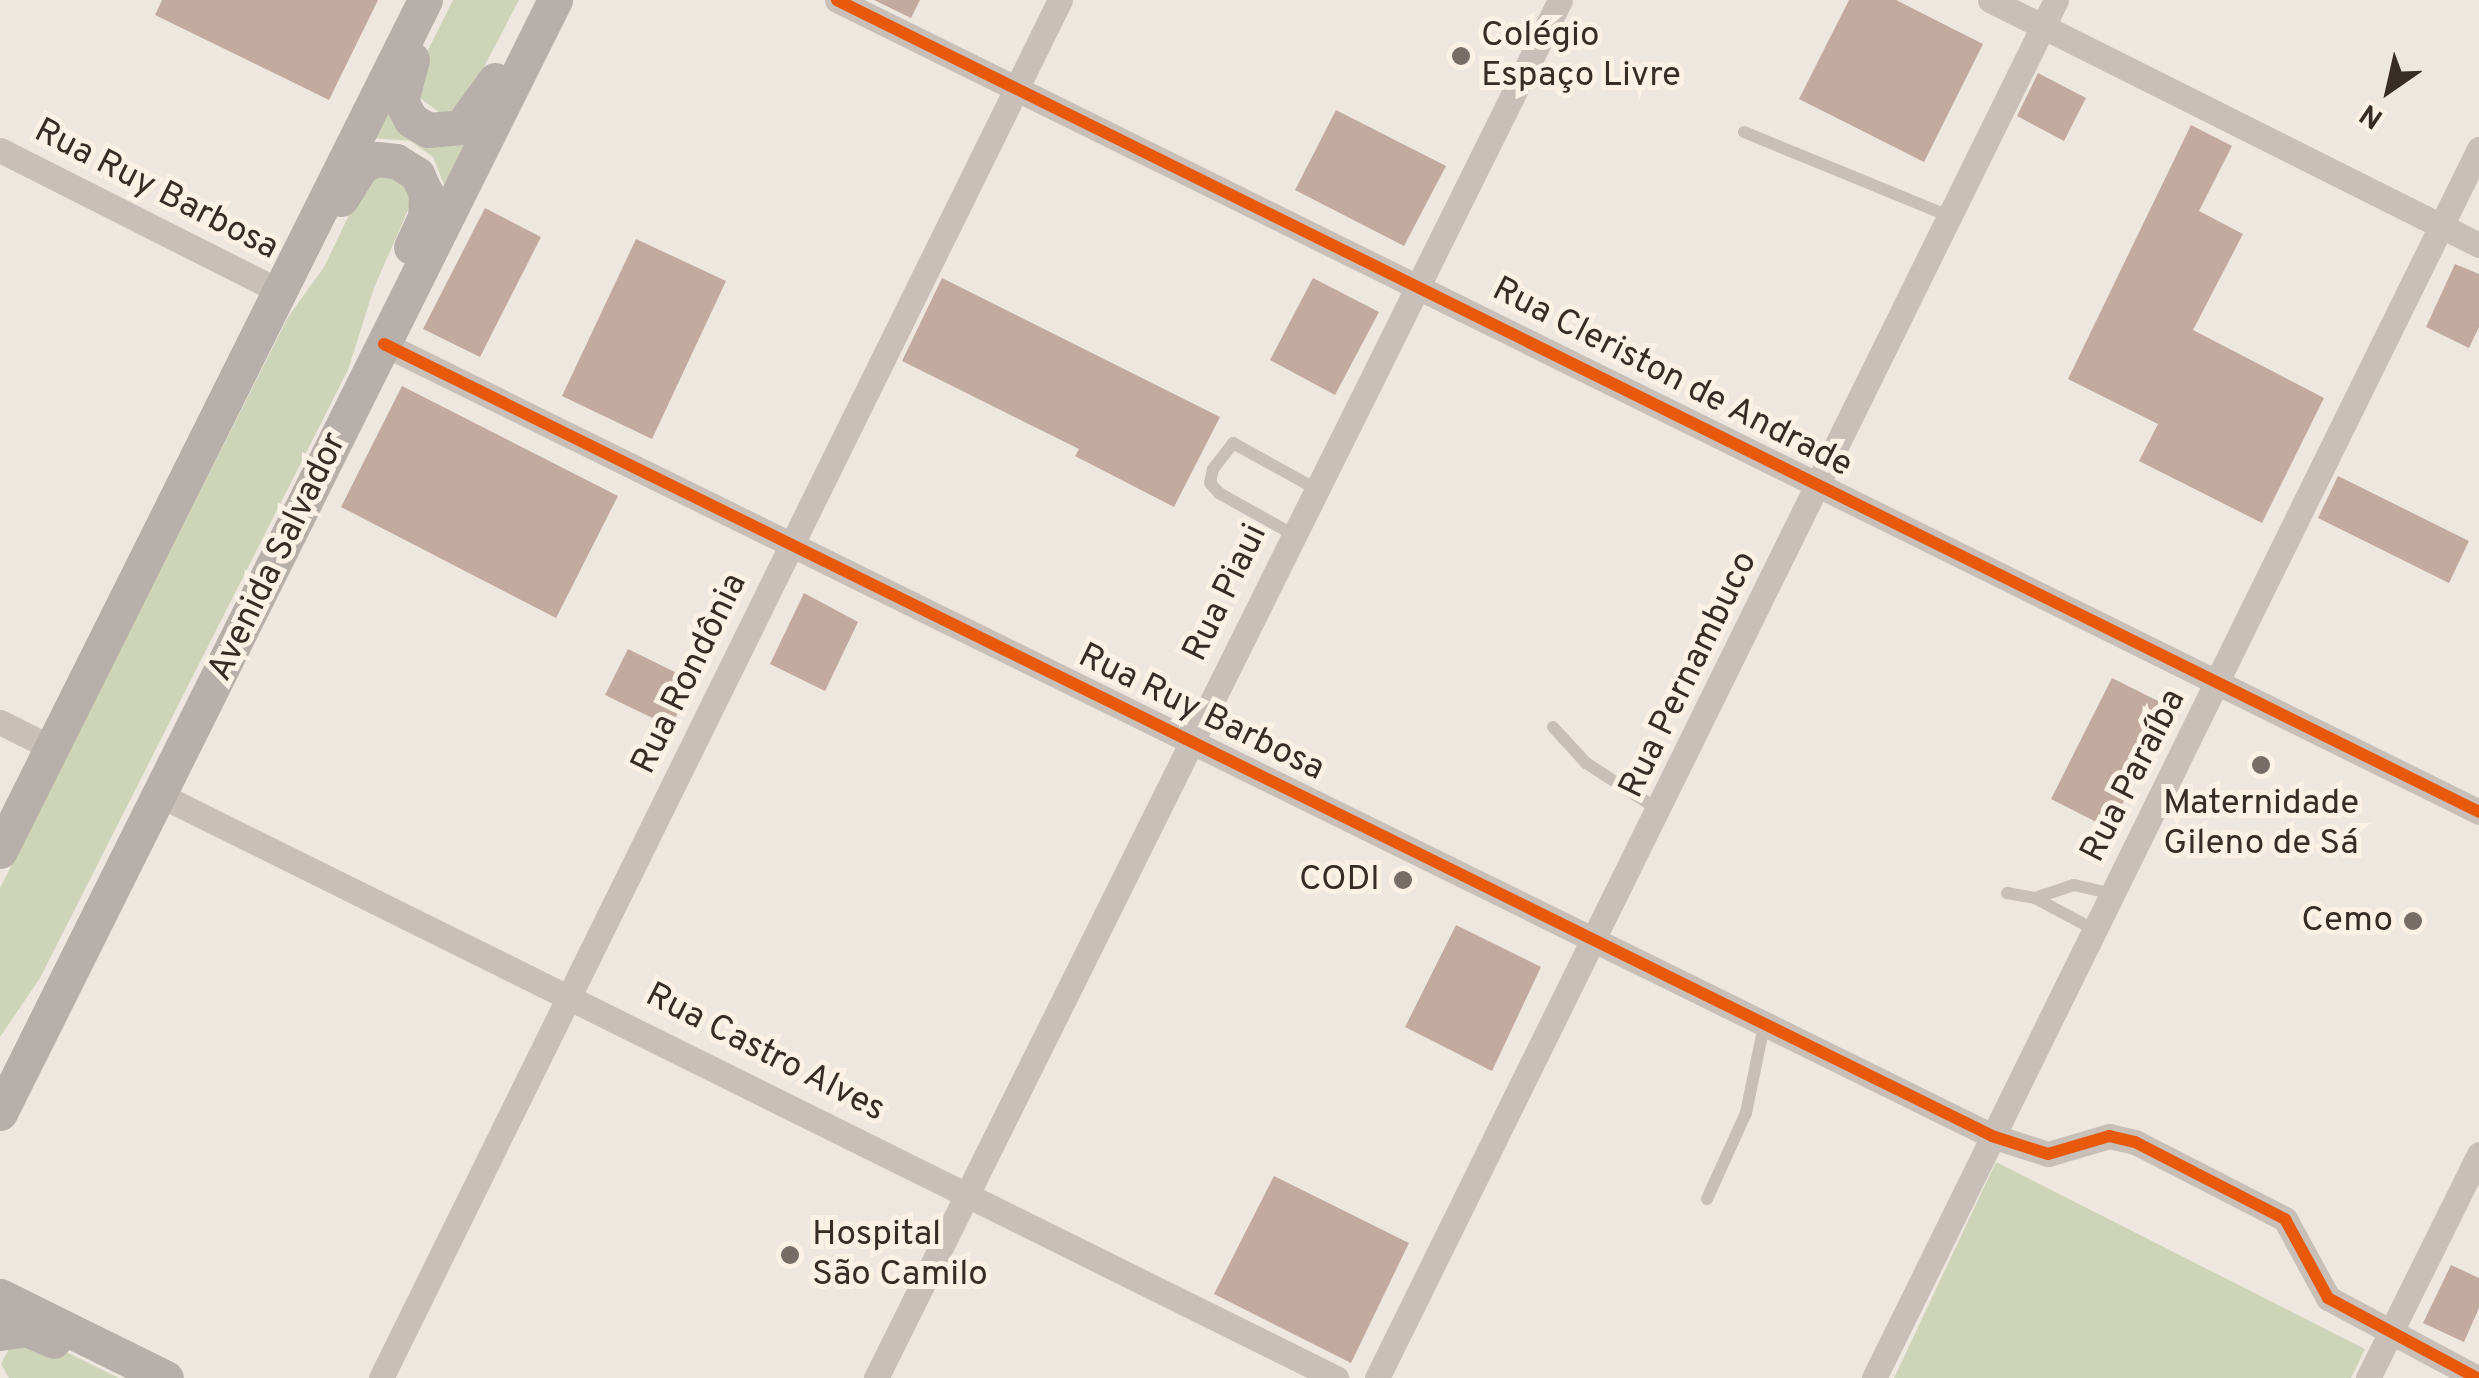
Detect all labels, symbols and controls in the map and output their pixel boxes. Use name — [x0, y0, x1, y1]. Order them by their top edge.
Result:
place label: Colégio Espaço Livre — [1481, 15, 1681, 97]
north arrow — [2339, 40, 2439, 140]
marker: Colégio Espaço Livre — [1450, 45, 1472, 67]
text: N — [2354, 94, 2391, 135]
street label: Rua Ruy Barbosa — [27, 110, 285, 270]
street label: Rua Cleriston de Andrade — [1484, 269, 1860, 487]
street label: Avenida Salvador — [200, 426, 356, 688]
street label: Rua Piaui — [1175, 518, 1277, 668]
street label: Rua Pernambuco — [1611, 545, 1767, 805]
street label: Rua Rondônia — [623, 567, 757, 781]
street label: Rua Ruy Barbosa — [1071, 635, 1331, 791]
street label: Rua Paraíba — [2073, 683, 2195, 869]
marker: Maternidade Gileno de Sá — [2248, 752, 2274, 778]
place label: Maternidade Gileno de Sá — [2163, 783, 2359, 865]
place label: CODI — [1299, 859, 1380, 901]
marker: CODI — [1390, 867, 1416, 893]
place label: Cemo — [2301, 900, 2393, 942]
marker: Cemo — [2402, 910, 2424, 932]
street label: Rua Castro Alves — [638, 974, 892, 1132]
place label: Hospital São Camilo — [812, 1214, 988, 1296]
marker: Hospital São Camilo — [777, 1242, 803, 1268]

